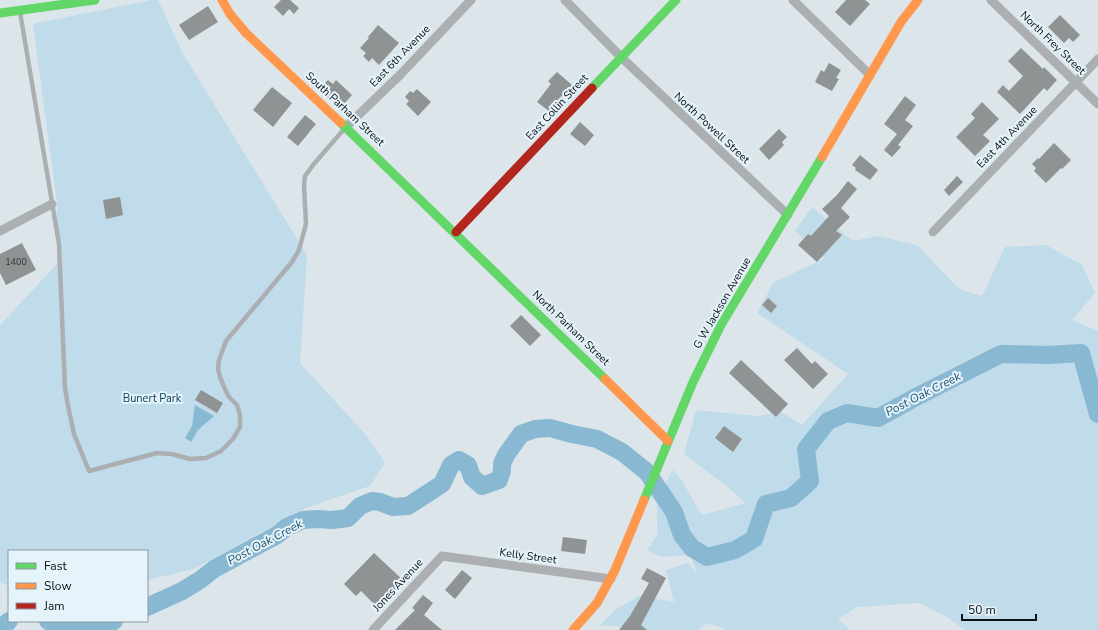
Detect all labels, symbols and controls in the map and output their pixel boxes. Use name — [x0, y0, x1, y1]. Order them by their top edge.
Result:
street label: North Frey Street — [1017, 8, 1089, 78]
street label: East 6th Avenue — [366, 22, 434, 90]
street label: South Parham Street — [302, 68, 388, 150]
street label: East Collin Street — [522, 71, 592, 143]
street label: North Powell Street — [671, 89, 753, 167]
street label: East 4th Avenue — [973, 103, 1041, 171]
street label: G W Jackson Avenue — [690, 254, 754, 352]
house number: 1400 — [5, 256, 27, 268]
street label: North Parham Street — [529, 287, 613, 369]
water label: Post Oak Creek — [883, 368, 964, 420]
park label: Bunert Park — [123, 391, 182, 406]
water label: Post Oak Creek — [225, 515, 306, 568]
street label: Kelly Street — [498, 545, 558, 567]
legend — [8, 550, 148, 622]
street label: Jones Avenue — [369, 555, 427, 615]
text: Fast — [44, 558, 67, 574]
text: Slow — [44, 578, 72, 594]
scale bar — [962, 596, 1036, 622]
text: Jam — [43, 598, 65, 614]
text: 50 m — [968, 602, 996, 618]

